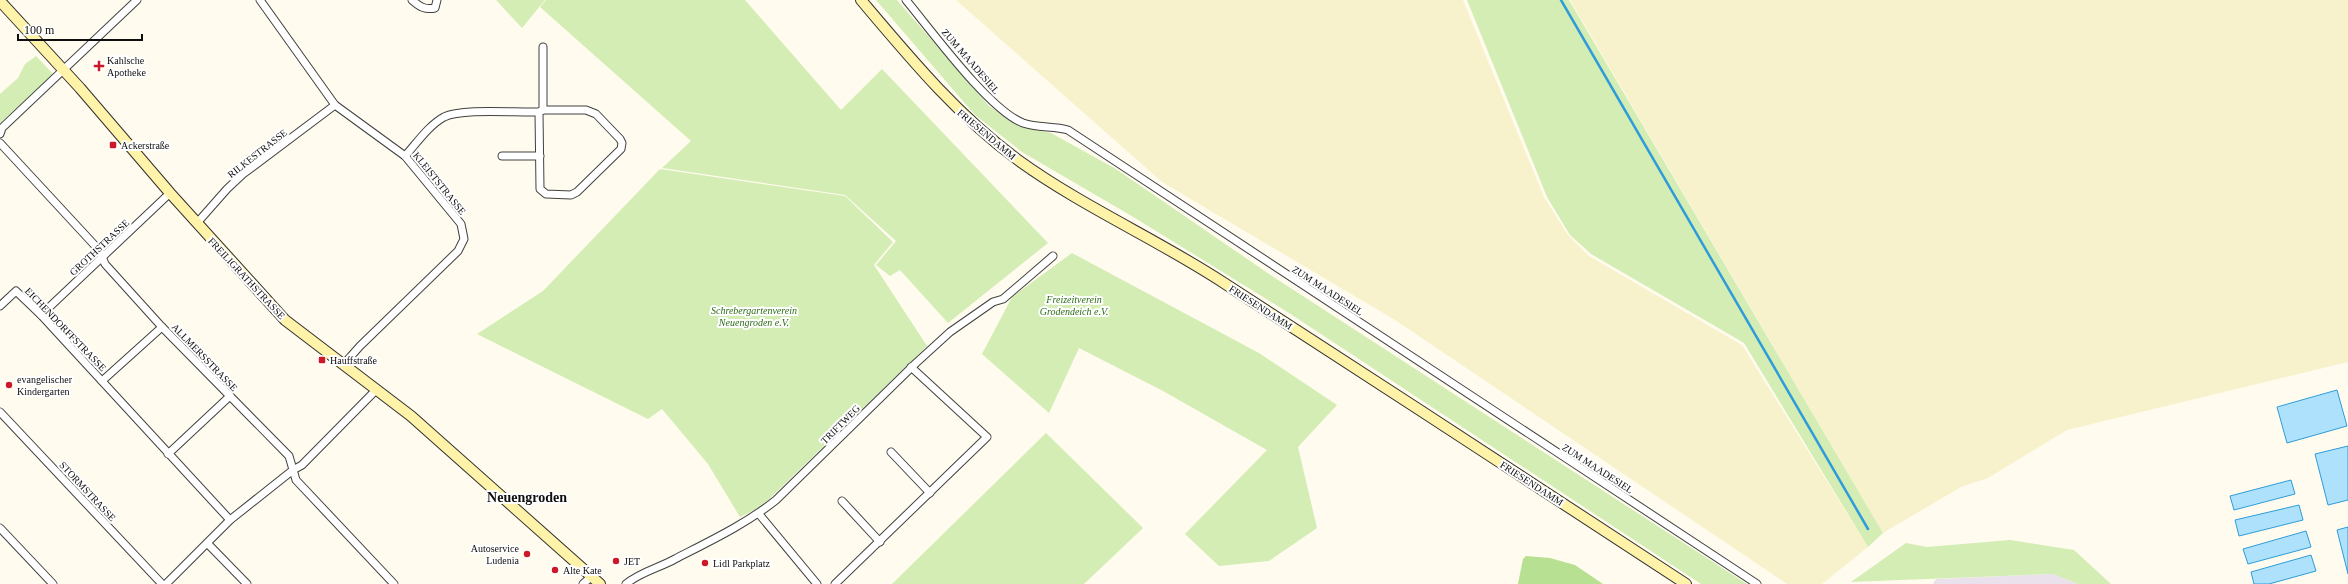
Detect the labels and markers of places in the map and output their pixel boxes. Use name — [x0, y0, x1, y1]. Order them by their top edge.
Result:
place label: Kahlsche Apotheke — [107, 55, 146, 78]
marker: Kahlsche Apotheke — [94, 61, 104, 71]
marker: Ackerstraße — [108, 140, 118, 150]
place label: Ackerstraße — [121, 140, 170, 151]
marker: Hauffstraße — [317, 355, 327, 365]
place label: Hauffstraße — [330, 355, 378, 366]
place label: evangelischer Kindergarten — [17, 374, 73, 397]
marker: evangelischer Kindergarten — [4, 380, 14, 390]
place label: Autoservice Ludenia — [471, 543, 520, 566]
marker: Autoservice Ludenia — [522, 549, 532, 559]
marker: JET — [611, 556, 621, 566]
place label: JET — [624, 556, 640, 567]
marker: Lidl Parkplatz — [700, 558, 710, 568]
place label: Lidl Parkplatz — [713, 558, 770, 569]
marker: Alte Kate — [550, 565, 560, 575]
place label: Alte Kate — [563, 565, 602, 576]

